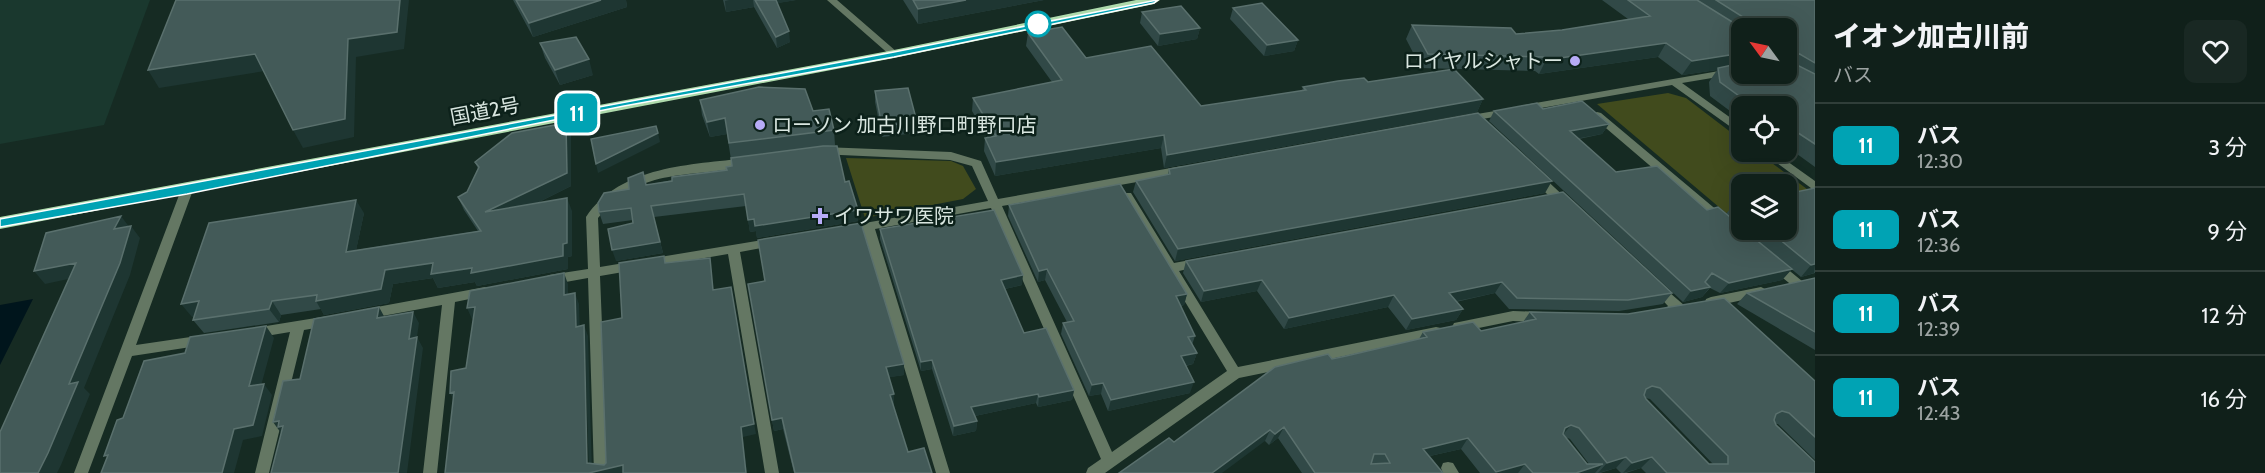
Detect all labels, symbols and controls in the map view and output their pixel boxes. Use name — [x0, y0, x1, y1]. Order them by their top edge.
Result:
unlabelled marker — [1025, 11, 1051, 37]
north arrow — [1731, 18, 1797, 84]
map controls — [1731, 18, 1797, 240]
text: イオン加古川前 — [1833, 19, 2029, 53]
button: heart — [2184, 20, 2247, 83]
place label: ロイヤルシャトー — [1404, 49, 1563, 73]
marker: ロイヤルシャトー — [1568, 54, 1582, 68]
text: バス — [1833, 63, 1873, 87]
street label: 国道2号 — [448, 92, 522, 130]
line badge: 11 — [550, 94, 604, 132]
button: locate — [1731, 96, 1797, 162]
text: 11 — [569, 101, 585, 126]
place label: ローソン 加古川野口町野口店 — [772, 113, 1037, 137]
marker: ローソン 加古川野口町野口店 — [753, 118, 767, 132]
text: バス — [1917, 122, 1961, 149]
text: 11 — [1858, 133, 1874, 158]
text: 3 分 — [2208, 134, 2247, 161]
text: 12:30 — [1917, 149, 1963, 173]
button: layers — [1731, 174, 1797, 240]
place label: イワサワ医院 — [834, 204, 954, 228]
text: バス — [1917, 206, 1961, 233]
marker: イワサワ医院 — [811, 207, 829, 225]
text: 11 — [1858, 217, 1874, 242]
text: 9 分 — [2208, 218, 2247, 245]
text: 12:36 — [1917, 233, 1960, 257]
text: バス — [1917, 290, 1961, 317]
text: 11 — [1858, 301, 1874, 326]
text: 12 分 — [2201, 302, 2247, 329]
text: 12:39 — [1917, 317, 1960, 341]
text: バス — [1917, 374, 1961, 401]
text: 11 — [1858, 385, 1874, 410]
text: 16 分 — [2200, 386, 2247, 413]
text: 12:43 — [1917, 401, 1961, 425]

